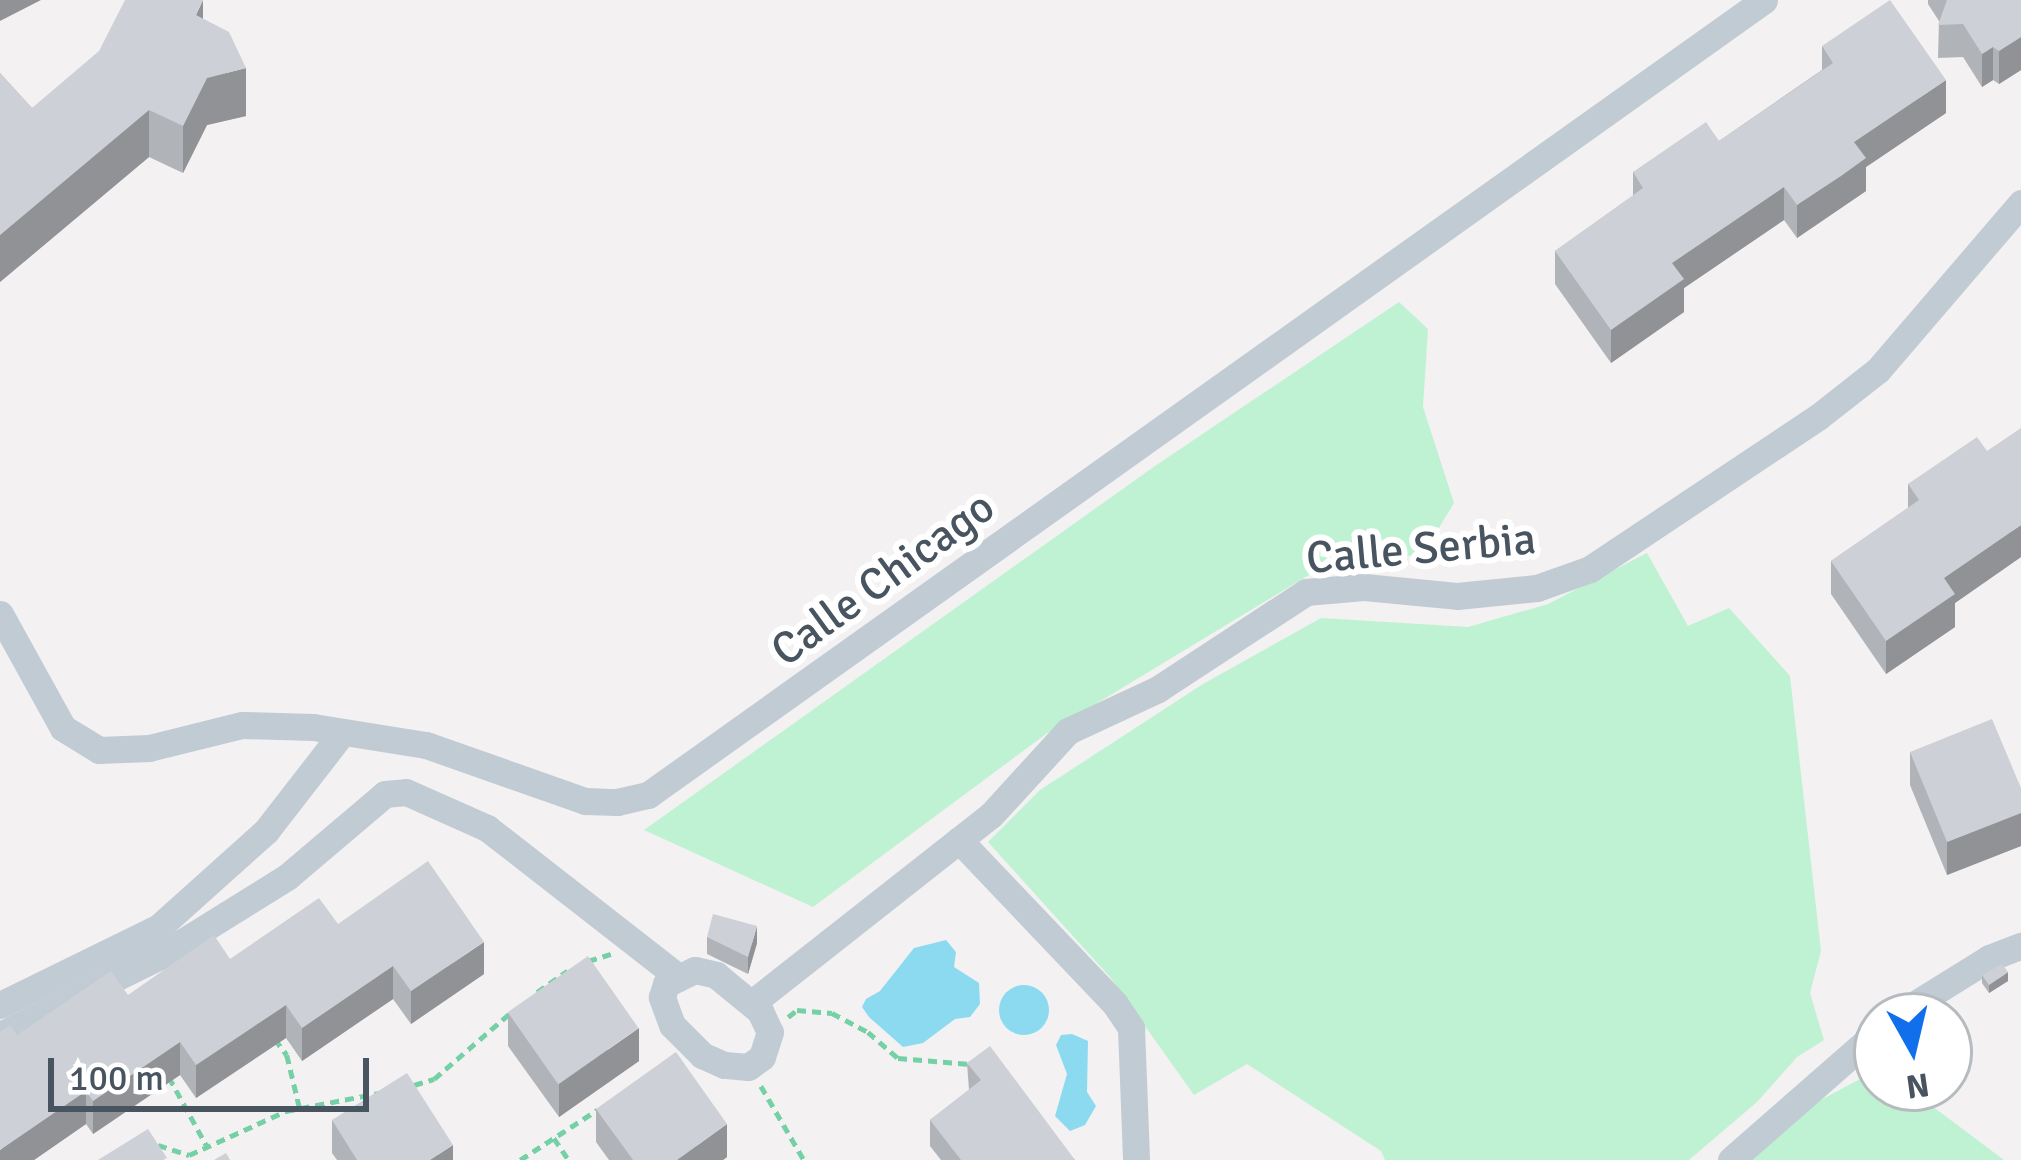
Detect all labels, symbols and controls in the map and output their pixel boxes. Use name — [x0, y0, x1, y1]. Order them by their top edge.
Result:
street label: Calle Chicago — [761, 480, 1005, 678]
street label: Calle Serbia — [1304, 512, 1538, 586]
north arrow — [1853, 992, 1973, 1112]
scale bar — [54, 1034, 375, 1108]
text: 100 m — [69, 1056, 164, 1101]
text: N — [1903, 1063, 1932, 1107]

